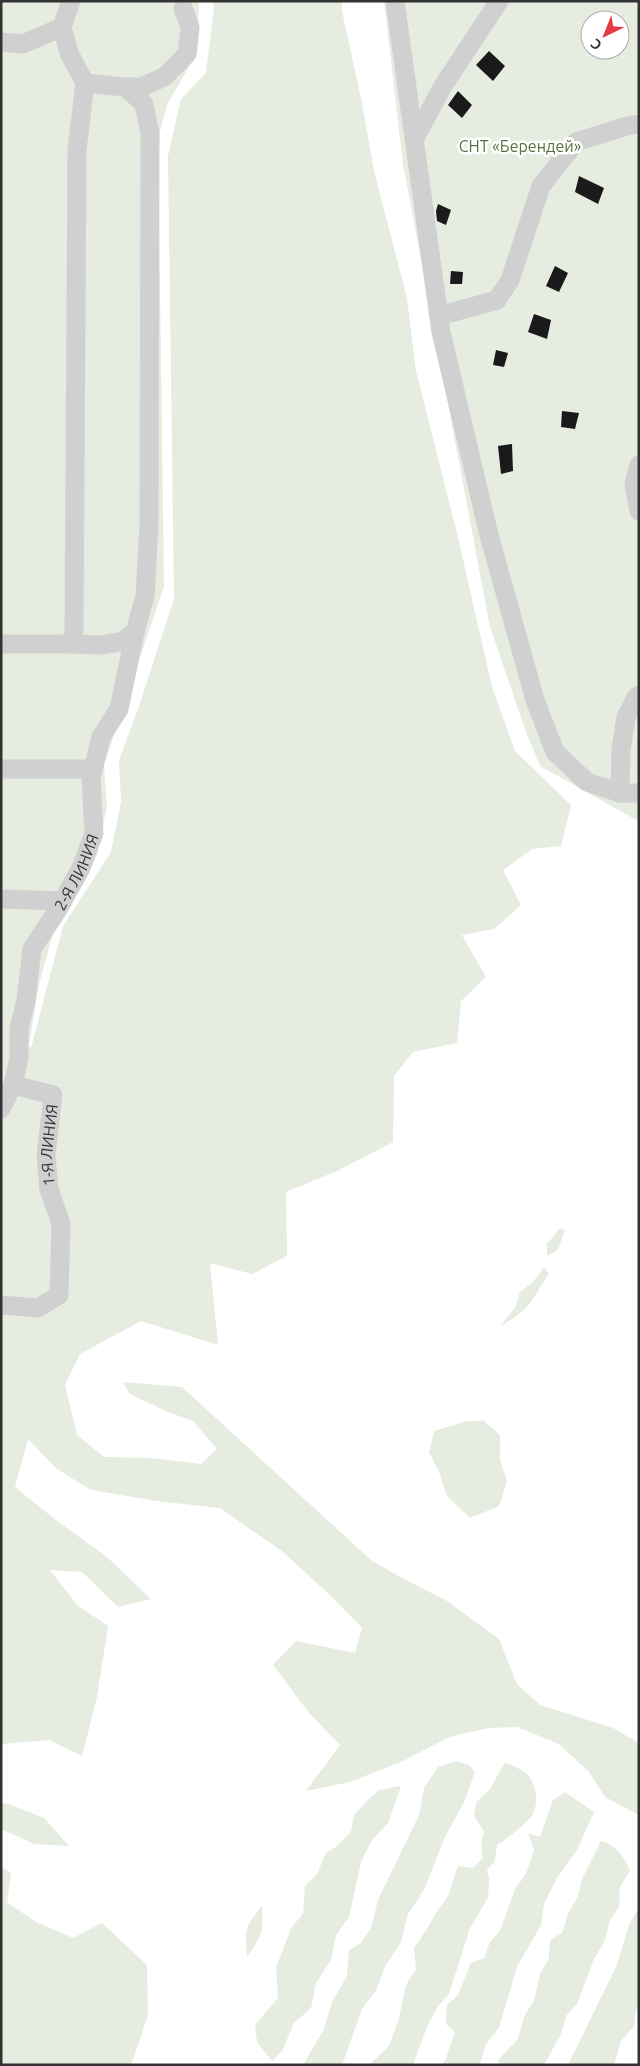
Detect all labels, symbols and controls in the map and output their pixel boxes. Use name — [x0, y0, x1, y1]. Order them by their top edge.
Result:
north arrow — [580, 10, 630, 60]
text: С — [587, 36, 605, 53]
park label: СНТ «Берендей» — [459, 137, 581, 155]
street label: 2-Я ЛИНИЯ — [50, 831, 102, 913]
street label: 1-Я ЛИНИЯ — [37, 1103, 61, 1187]

